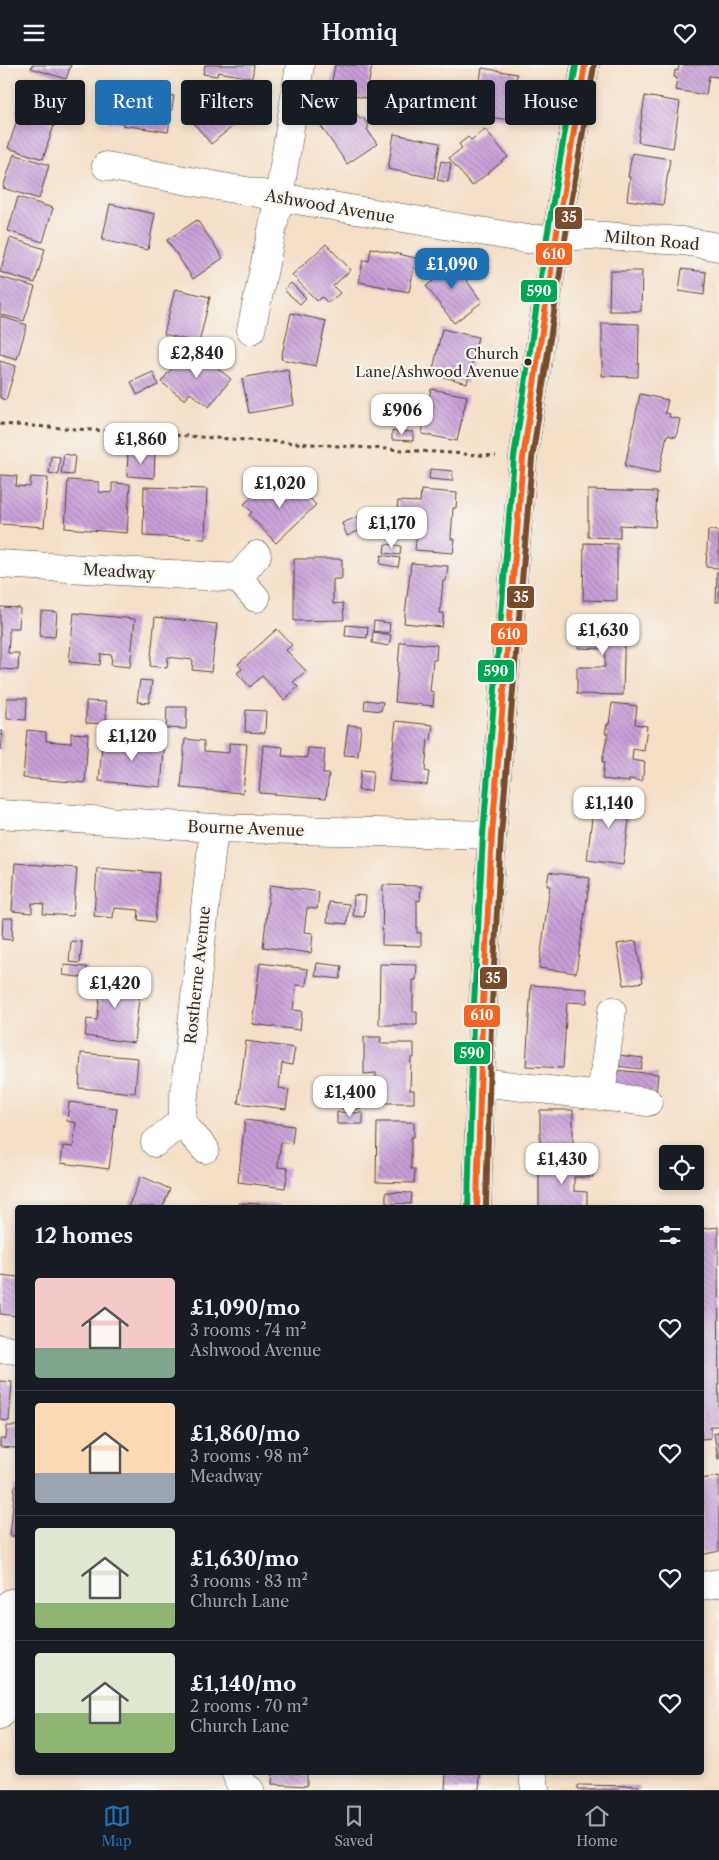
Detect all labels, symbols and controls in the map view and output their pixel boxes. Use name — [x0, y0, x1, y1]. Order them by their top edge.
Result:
icon: menu — [20, 19, 48, 47]
text: Homiq — [322, 19, 397, 46]
icon: heart — [671, 19, 699, 47]
chip: Buy — [15, 80, 85, 125]
chip: Rent — [95, 80, 171, 125]
chip: Filters — [181, 80, 272, 125]
chip: New — [282, 80, 357, 125]
chip: Apartment — [367, 80, 495, 125]
chip: House — [505, 80, 596, 125]
street label: Ashwood Avenue — [263, 185, 396, 227]
line badge: 35 — [554, 206, 583, 230]
text: 35 — [561, 208, 577, 226]
street label: Milton Road — [604, 226, 700, 254]
line badge: 610 — [535, 242, 573, 266]
text: 610 — [542, 245, 566, 263]
pin: £1,090 — [411, 247, 493, 290]
text: £1,090 — [426, 254, 478, 274]
line badge: 590 — [520, 279, 558, 303]
text: 590 — [527, 282, 552, 300]
pin: £2,840 — [156, 337, 238, 379]
text: £2,840 — [170, 343, 224, 363]
place label: Church Lane/Ashwood Avenue — [355, 344, 520, 381]
marker: Church Lane/Ashwood Avenue — [523, 357, 533, 367]
pin: £906 — [372, 393, 432, 436]
text: £906 — [382, 400, 422, 420]
pin: £1,860 — [100, 423, 182, 465]
text: £1,860 — [115, 429, 167, 449]
pin: £1,020 — [239, 467, 321, 509]
text: £1,020 — [254, 473, 306, 493]
pin: £1,170 — [351, 507, 433, 549]
text: £1,170 — [368, 513, 416, 533]
street label: Meadway — [82, 559, 157, 583]
line badge: 35 — [506, 585, 535, 609]
text: 35 — [513, 588, 529, 606]
pin: £1,630 — [562, 613, 644, 656]
text: £1,630 — [577, 620, 629, 640]
line badge: 610 — [490, 622, 528, 646]
text: 610 — [497, 625, 521, 643]
line badge: 590 — [477, 659, 515, 683]
text: 590 — [484, 662, 509, 680]
pin: £1,120 — [91, 719, 173, 762]
text: £1,120 — [107, 726, 157, 746]
pin: £1,140 — [568, 787, 650, 829]
text: £1,140 — [584, 793, 634, 813]
street label: Bourne Avenue — [187, 816, 305, 840]
street label: Rostherne Avenue — [180, 905, 214, 1045]
line badge: 35 — [479, 966, 508, 990]
pin: £1,420 — [74, 967, 156, 1009]
text: 35 — [485, 969, 501, 987]
text: £1,420 — [89, 973, 141, 993]
line badge: 610 — [463, 1004, 501, 1028]
text: 610 — [470, 1006, 494, 1024]
line badge: 590 — [453, 1041, 491, 1065]
text: 590 — [460, 1044, 485, 1062]
pin: £1,400 — [309, 1075, 391, 1118]
text: £1,400 — [324, 1082, 376, 1102]
pin: £1,430 — [521, 1143, 603, 1185]
map controls — [659, 1145, 704, 1190]
button: locate — [659, 1145, 704, 1190]
text: £1,430 — [536, 1149, 588, 1169]
icon: filters — [656, 1221, 684, 1249]
text: 12 homes — [35, 1223, 133, 1248]
text: £1,090/mo — [190, 1295, 300, 1320]
icon: home — [75, 1298, 135, 1358]
icon: heart — [656, 1314, 684, 1342]
text: 3 rooms · 74 m² — [190, 1320, 306, 1340]
text: Ashwood Avenue — [190, 1340, 321, 1360]
text: £1,860/mo — [190, 1421, 300, 1446]
icon: home — [75, 1423, 135, 1483]
icon: heart — [656, 1439, 684, 1467]
text: 3 rooms · 98 m² — [190, 1446, 309, 1466]
text: Meadway — [190, 1466, 263, 1486]
text: £1,630/mo — [190, 1546, 299, 1571]
icon: home — [75, 1548, 135, 1608]
icon: heart — [656, 1564, 684, 1592]
text: 3 rooms · 83 m² — [190, 1571, 308, 1591]
text: Church Lane — [190, 1591, 289, 1611]
text: £1,140/mo — [190, 1671, 296, 1696]
icon: home — [75, 1673, 135, 1733]
icon: heart — [656, 1689, 684, 1717]
text: 2 rooms · 70 m² — [190, 1696, 308, 1716]
text: Church Lane — [190, 1716, 289, 1736]
tab: Map — [101, 1802, 132, 1850]
tab: Saved — [335, 1802, 373, 1850]
tab: Home — [576, 1802, 617, 1850]

